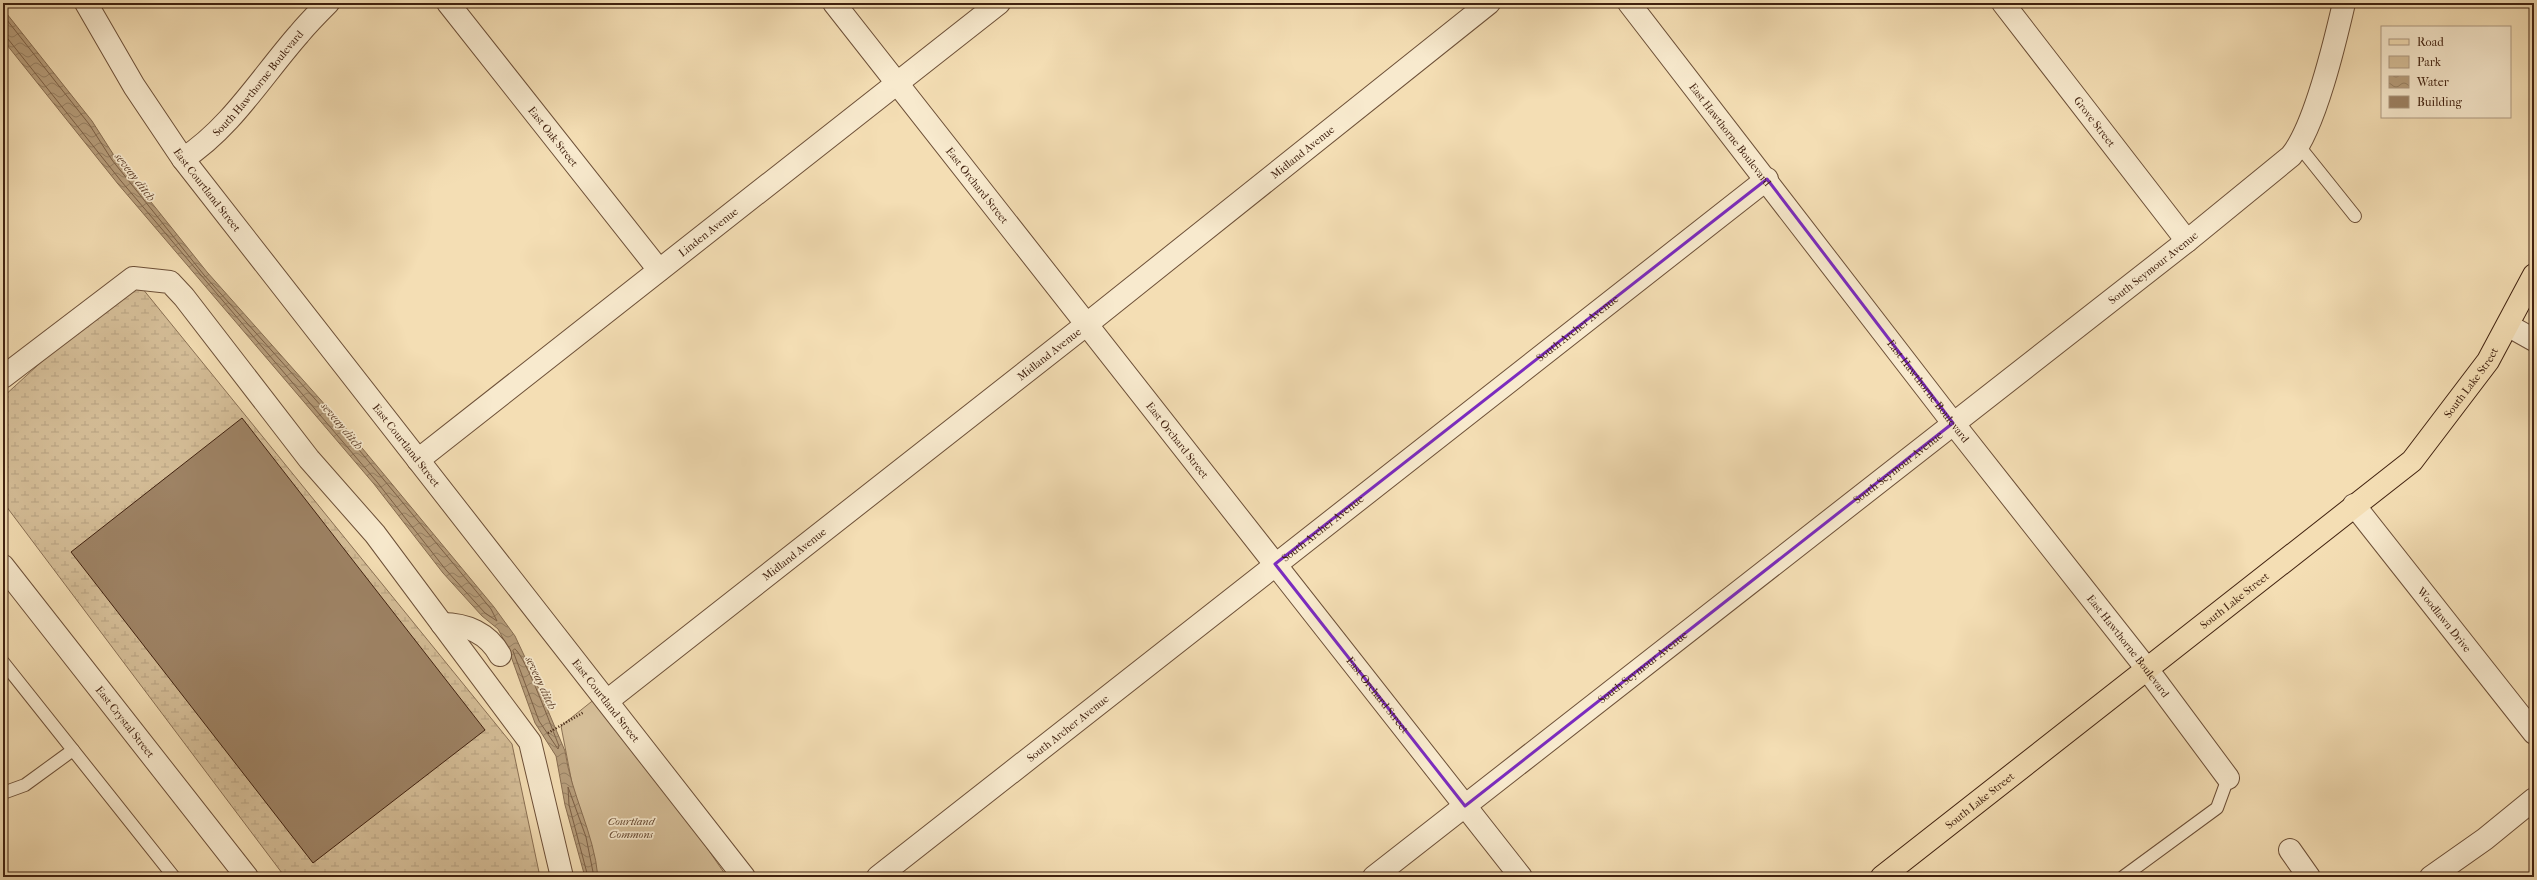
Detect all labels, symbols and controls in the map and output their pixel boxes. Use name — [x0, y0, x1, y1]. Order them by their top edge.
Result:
legend — [2381, 26, 2511, 118]
street label: South Hawthorne Boulevard — [210, 27, 306, 139]
text: Road — [2417, 35, 2444, 49]
text: Park — [2417, 55, 2442, 69]
text: Water — [2416, 75, 2450, 89]
street label: East Hawthorne Boulevard — [1687, 80, 1775, 189]
street label: Grove Street — [2071, 94, 2118, 149]
text: Building — [2417, 95, 2462, 109]
street label: East Oak Street — [526, 104, 581, 169]
street label: Midland Avenue — [1268, 122, 1337, 181]
street label: East Orchard Street — [943, 145, 1011, 226]
street label: East Courtland Street — [171, 146, 244, 234]
water label: seveay ditch — [111, 149, 158, 204]
street label: Linden Avenue — [676, 204, 741, 259]
street label: South Seymour Avenue — [2106, 228, 2201, 307]
street label: South Archer Avenue — [1534, 291, 1621, 364]
street label: Midland Avenue — [1014, 324, 1084, 383]
street label: East Hawthorne Boulevard — [1884, 337, 1973, 446]
street label: South Lake Street — [2441, 345, 2501, 420]
water label: seveay ditch — [318, 399, 366, 452]
street label: East Orchard Street — [1144, 399, 1212, 481]
street label: East Courtland Street — [370, 401, 443, 489]
street label: South Seymour Avenue — [1850, 428, 1946, 506]
street label: South Archer Avenue — [1279, 492, 1366, 564]
street label: Midland Avenue — [760, 525, 829, 583]
street label: South Lake Street — [2197, 569, 2272, 631]
street label: Woodlawn Drive — [2414, 584, 2474, 655]
street label: East Hawthorne Boulevard — [2084, 592, 2173, 701]
street label: South Seymour Avenue — [1595, 628, 1690, 706]
water label: seveay ditch — [522, 653, 559, 712]
street label: East Orchard Street — [1344, 654, 1412, 736]
street label: East Courtland Street — [570, 656, 643, 745]
street label: East Crystal Street — [93, 683, 157, 760]
street label: South Archer Avenue — [1024, 692, 1112, 764]
street label: South Lake Street — [1942, 769, 2017, 831]
park label: Courtland Commons — [608, 815, 656, 841]

